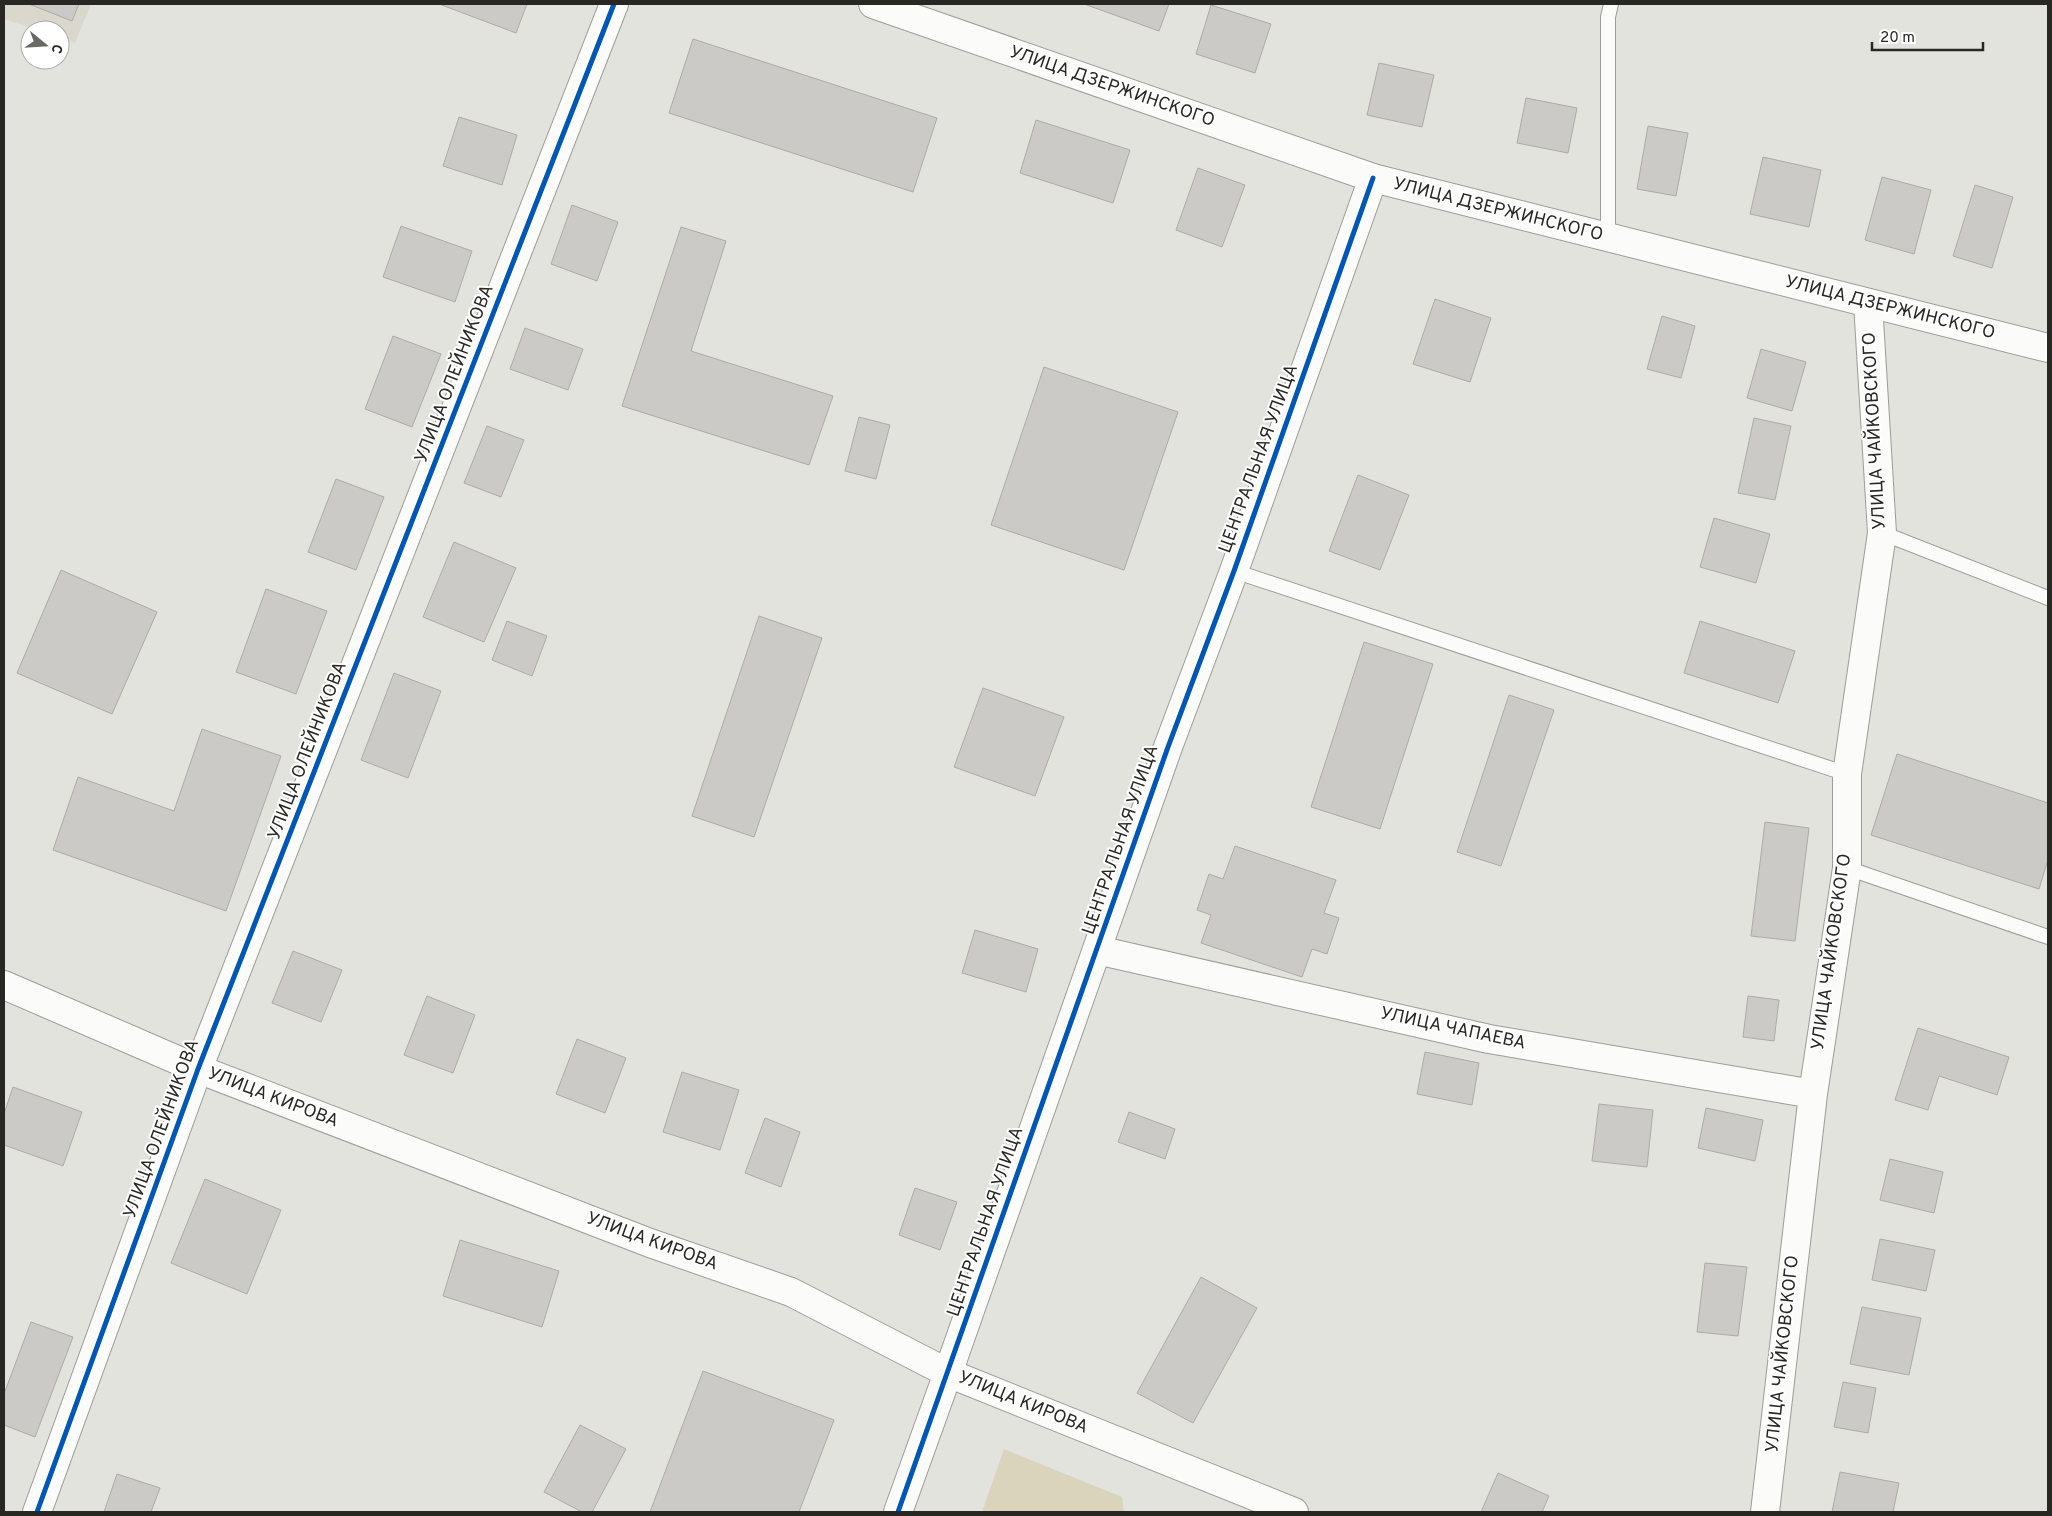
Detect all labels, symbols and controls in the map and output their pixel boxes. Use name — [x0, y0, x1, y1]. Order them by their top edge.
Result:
north arrow — [20, 20, 70, 70]
scale bar — [1872, 20, 1983, 52]
text: 20 m — [1880, 29, 1915, 48]
street label: УЛИЦА ДЗЕРЖИНСКОГО — [1006, 41, 1218, 133]
text: С — [46, 42, 65, 55]
street label: УЛИЦА ДЗЕРЖИНСКОГО — [1391, 173, 1605, 247]
street label: УЛИЦА ДЗЕРЖИНСКОГО — [1783, 271, 1997, 345]
street label: УЛИЦА ОЛЕЙНИКОВА — [409, 281, 500, 466]
street label: УЛИЦА ЧАЙКОВСКОГО — [1856, 332, 1892, 531]
street label: ЦЕНТРАЛЬНАЯ УЛИЦА — [1214, 361, 1304, 557]
street label: УЛИЦА ОЛЕЙНИКОВА — [262, 658, 353, 843]
street label: ЦЕНТРАЛЬНАЯ УЛИЦА — [1078, 742, 1164, 938]
street label: УЛИЦА ЧАЙКОВСКОГО — [1805, 852, 1857, 1052]
street label: УЛИЦА ЧАПАЕВА — [1378, 1002, 1528, 1056]
street label: УЛИЦА ОЛЕЙНИКОВА — [117, 1036, 205, 1222]
street label: УЛИЦА КИРОВА — [204, 1062, 342, 1134]
street label: ЦЕНТРАЛЬНАЯ УЛИЦА — [943, 1124, 1029, 1320]
street label: УЛИЦА КИРОВА — [583, 1208, 721, 1276]
street label: УЛИЦА ЧАЙКОВСКОГО — [1759, 1254, 1805, 1454]
street label: УЛИЦА КИРОВА — [955, 1366, 1091, 1440]

